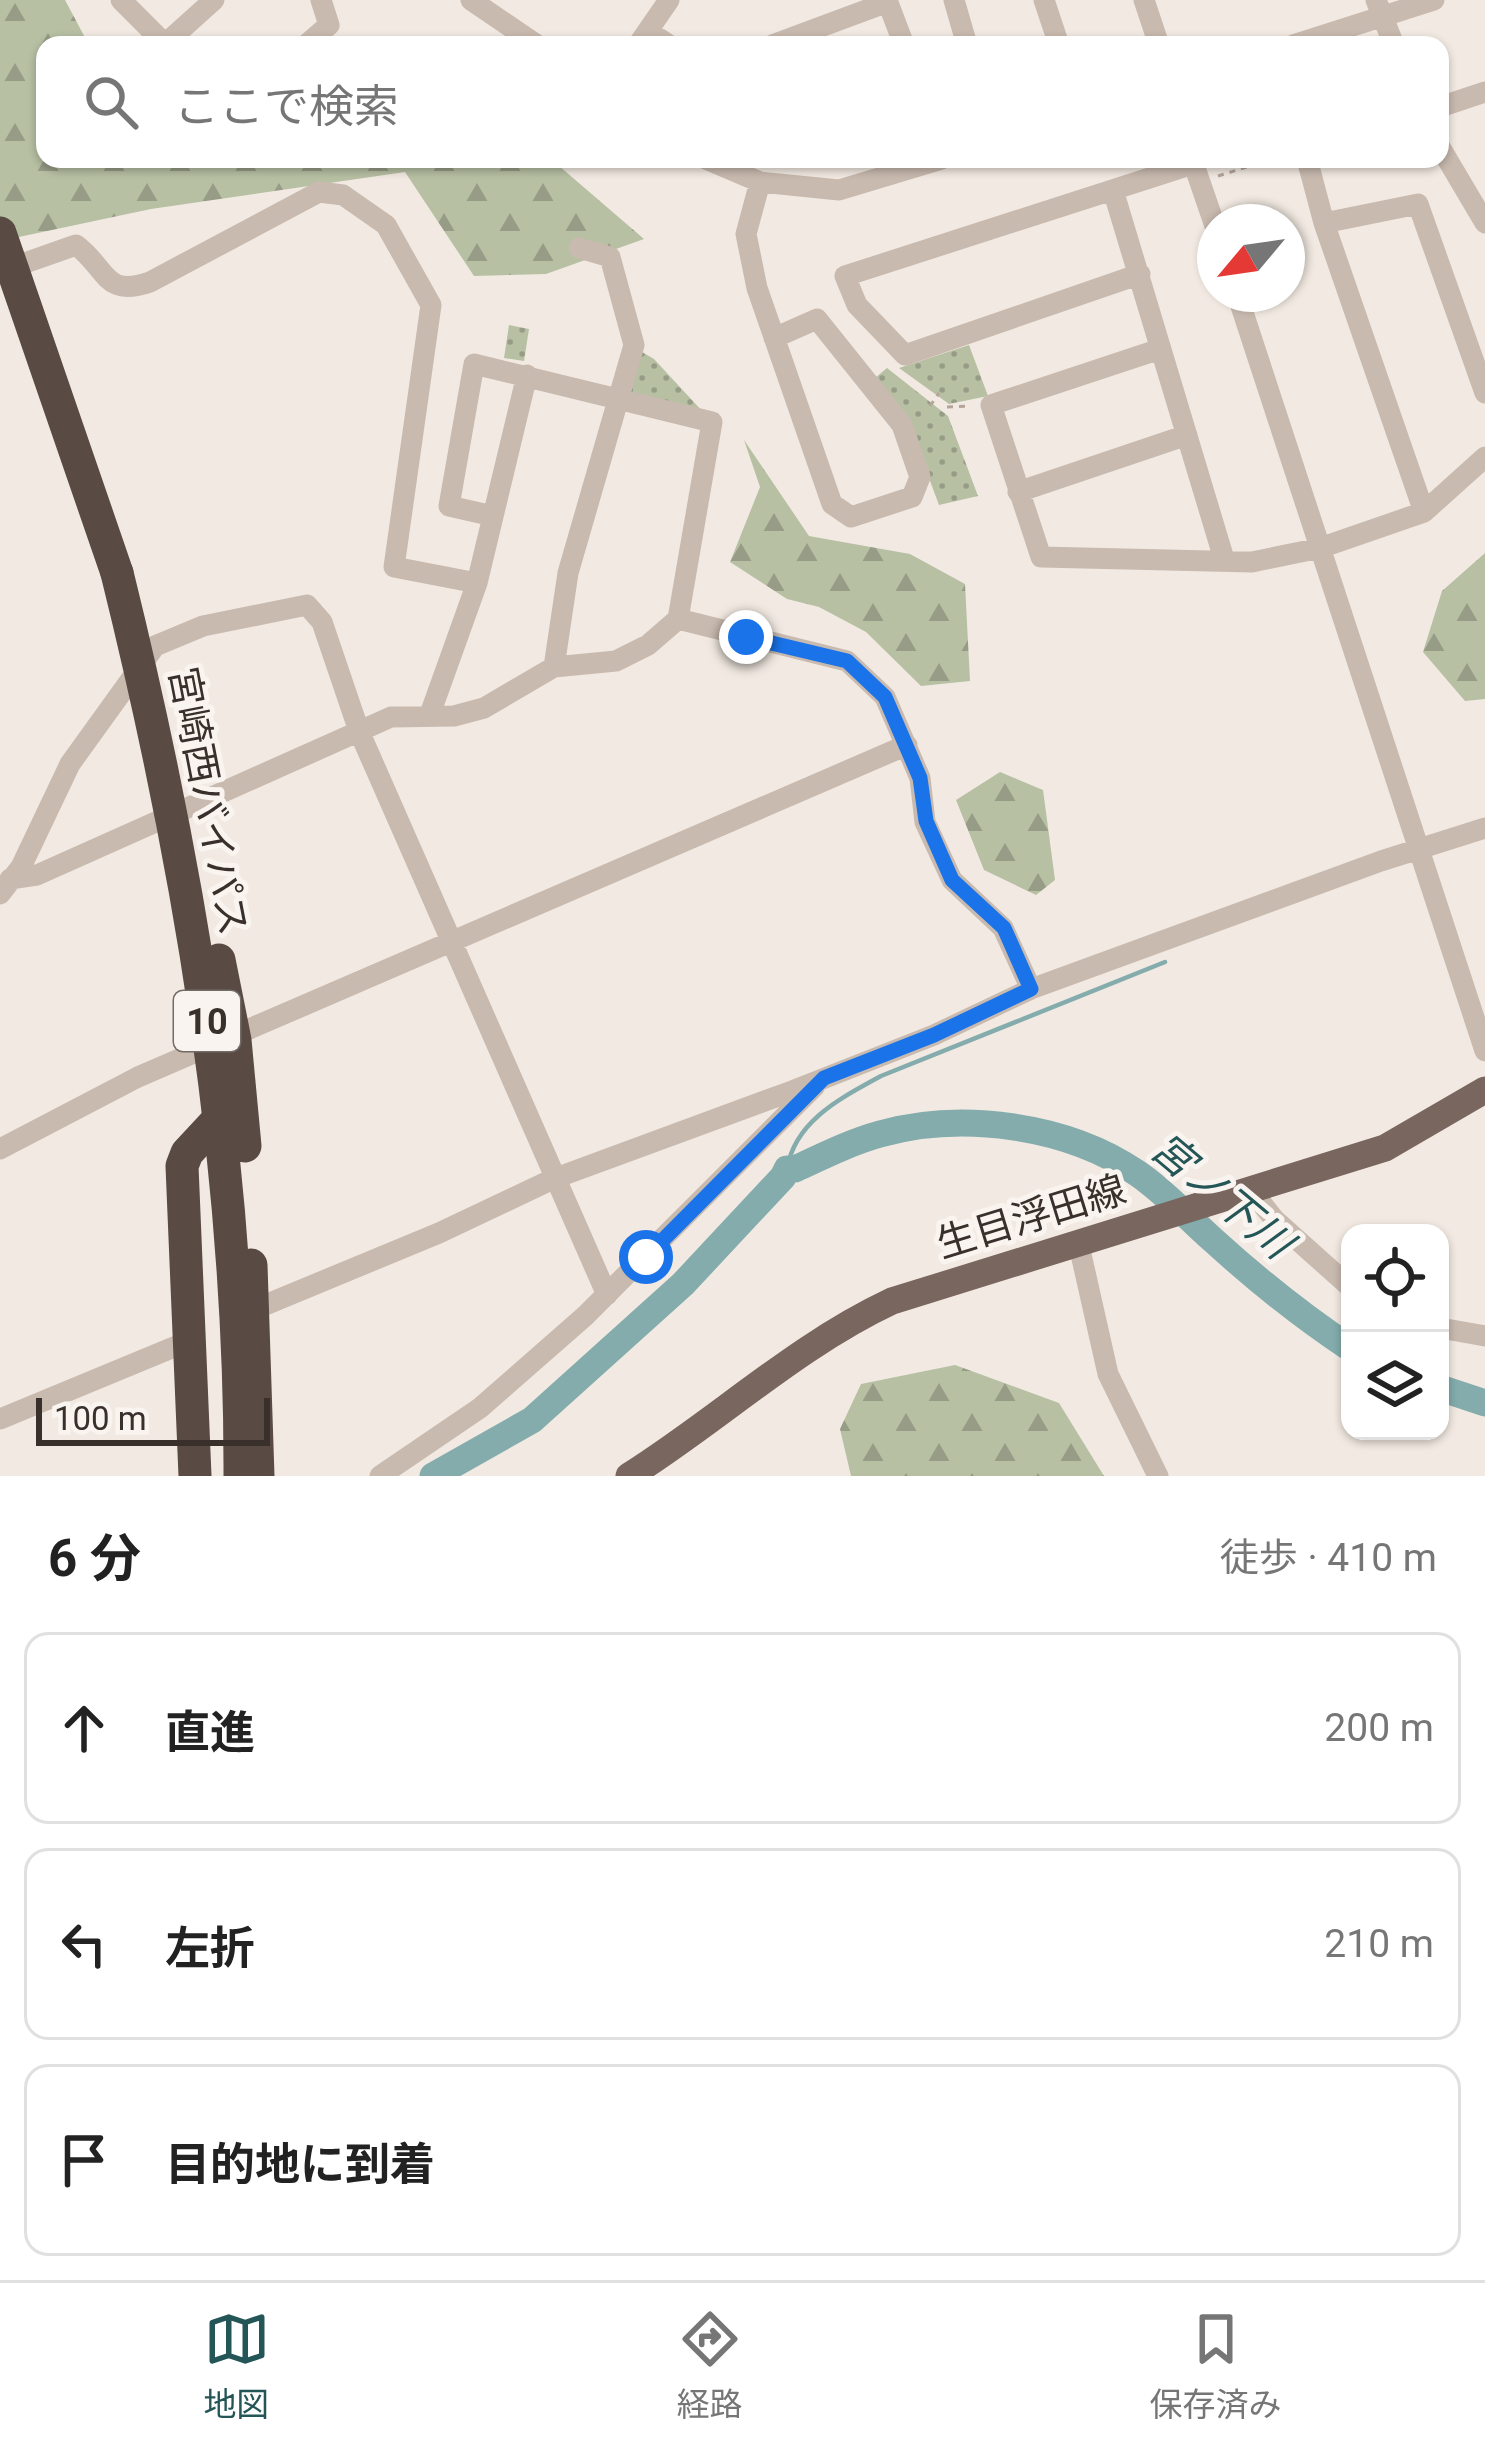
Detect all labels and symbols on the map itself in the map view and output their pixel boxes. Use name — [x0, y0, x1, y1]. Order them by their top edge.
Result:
north arrow — [1197, 204, 1305, 312]
route end — [719, 610, 773, 664]
street label: 宮崎西バイパス — [159, 663, 257, 939]
road number: 10 — [174, 991, 240, 1051]
water label: 宮ノ下川 — [1142, 1123, 1305, 1271]
street label: 生目浮田線 — [931, 1166, 1131, 1267]
route start — [619, 1230, 673, 1284]
scale bar — [36, 1392, 270, 1445]

